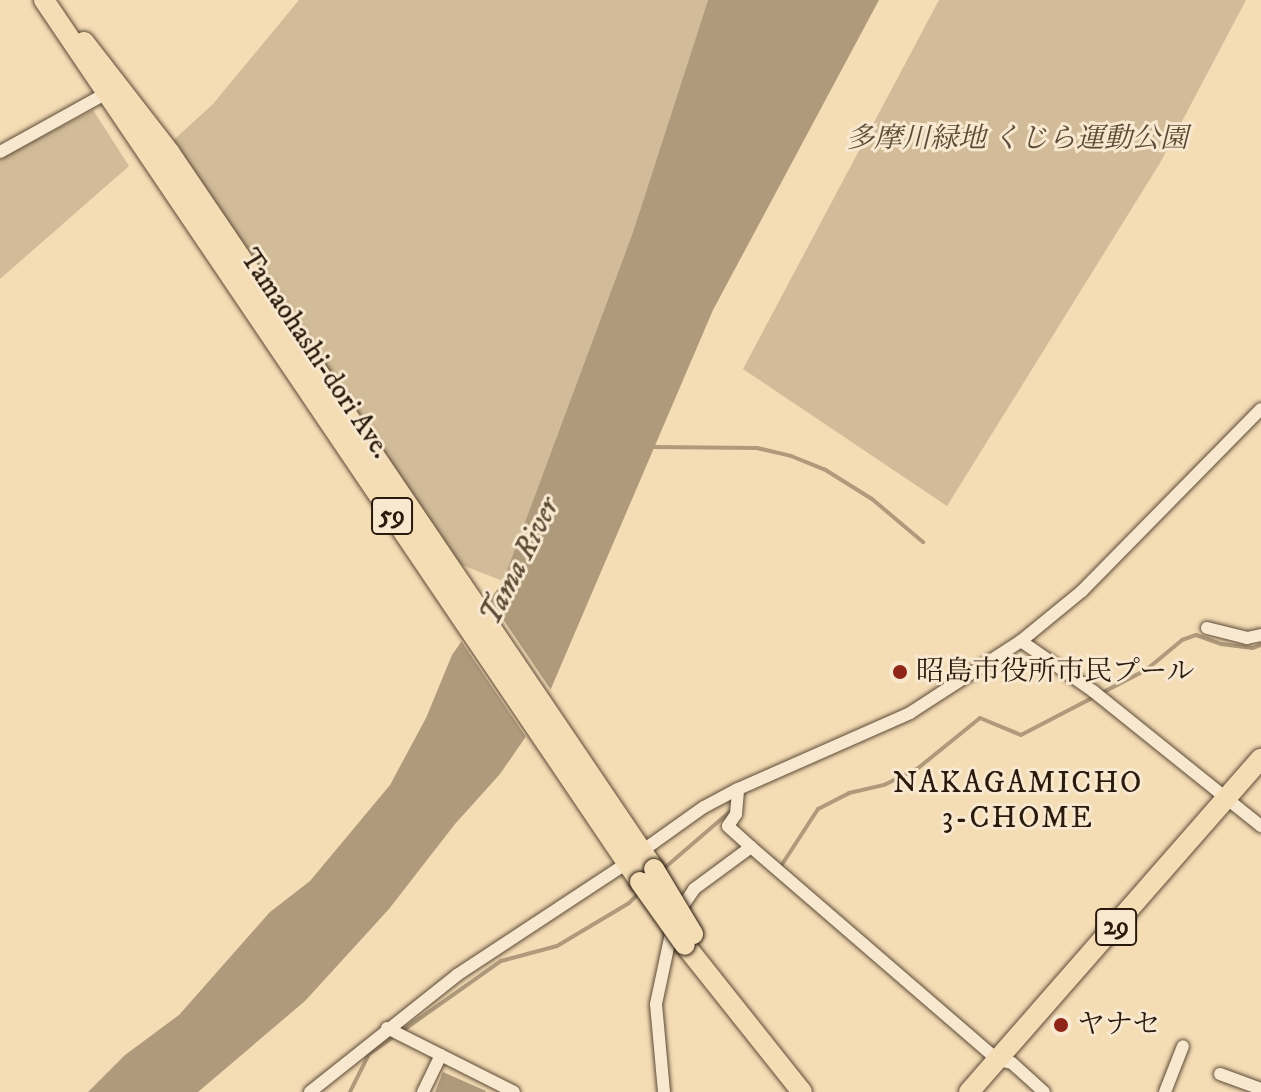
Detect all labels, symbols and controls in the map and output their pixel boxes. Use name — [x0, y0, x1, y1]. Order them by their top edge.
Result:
park label: 多摩川緑地 くじら運動公園 — [846, 122, 1188, 156]
street label: Tamaohashi-dori Ave. — [233, 243, 397, 465]
water label: Tama River — [474, 493, 568, 631]
road number: 59 — [370, 494, 414, 538]
place label: 昭島市役所市民プール — [916, 655, 1195, 689]
marker: 昭島市役所市民プール — [891, 663, 909, 681]
district label: NAKAGAMICHO 3-CHOME — [893, 766, 1143, 836]
road number: 29 — [1094, 905, 1138, 949]
place label: ヤナセ — [1077, 1008, 1161, 1042]
marker: ヤナセ — [1052, 1016, 1070, 1034]

